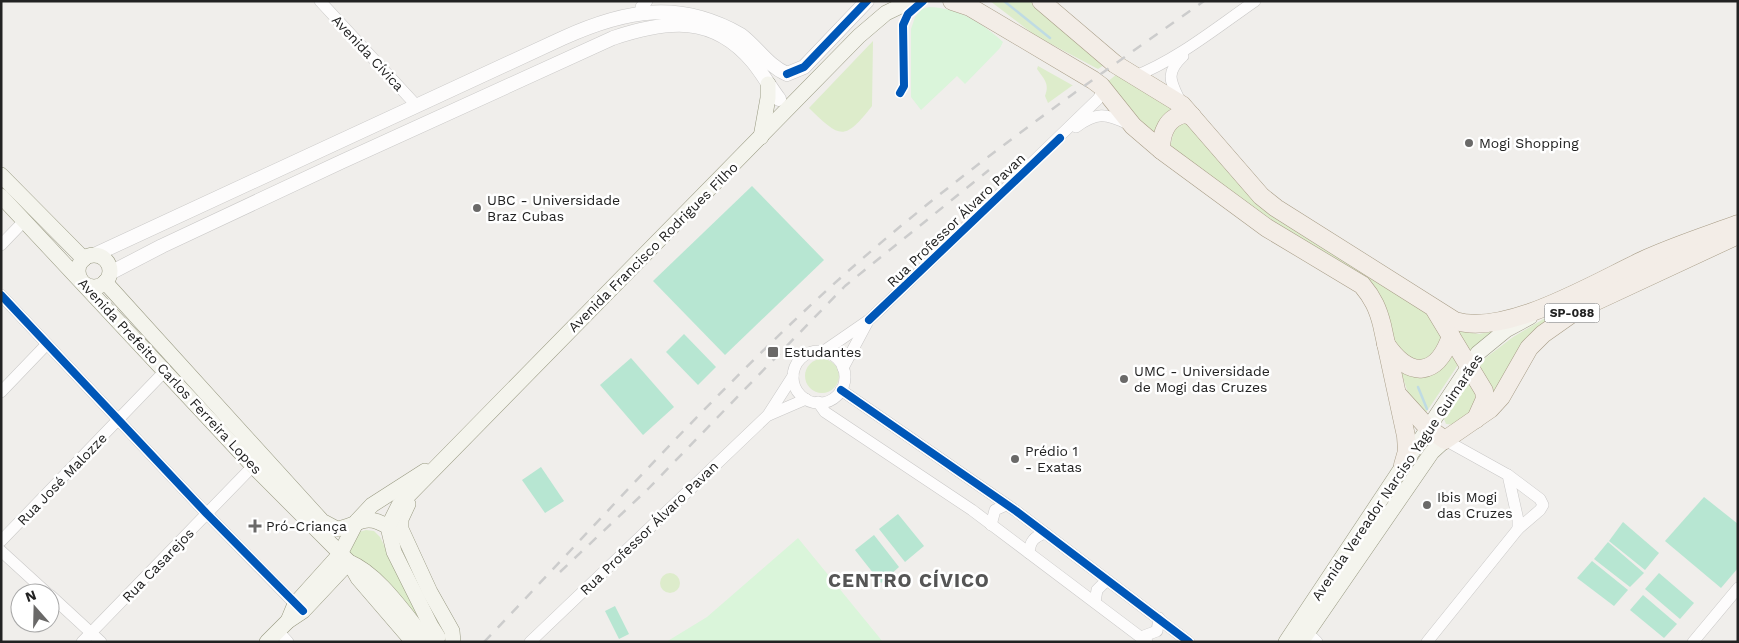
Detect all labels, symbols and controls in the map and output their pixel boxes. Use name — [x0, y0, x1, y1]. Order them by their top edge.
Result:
street label: Avenida Cívica — [329, 12, 407, 94]
place label: Mogi Shopping — [1479, 135, 1579, 151]
marker: Mogi Shopping — [1463, 137, 1475, 149]
street label: Rua Professor Álvaro Pavan — [884, 150, 1028, 290]
street label: Avenida Francisco Rodrigues Filho — [565, 159, 741, 335]
place label: UBC - Universidade Braz Cubas — [487, 192, 620, 224]
marker: UBC - Universidade Braz Cubas — [471, 202, 483, 214]
street label: Avenida Prefeito Carlos Ferreira Lopes — [75, 275, 265, 477]
road number: SP-088 — [1544, 304, 1600, 322]
place label: Estudantes — [784, 344, 861, 360]
marker: Estudantes — [766, 345, 780, 359]
street label: Avenida Vereador Narciso Yague Guimarães — [1308, 351, 1486, 603]
place label: UMC - Universidade de Mogi das Cruzes — [1134, 363, 1270, 395]
marker: UMC - Universidade de Mogi das Cruzes — [1118, 373, 1130, 385]
street label: Rua José Malozze — [14, 430, 110, 528]
place label: Prédio 1 - Exatas — [1025, 443, 1082, 475]
marker: Prédio 1 - Exatas — [1009, 453, 1021, 465]
street label: Rua Professor Álvaro Pavan — [577, 458, 721, 598]
place label: Ibis Mogi das Cruzes — [1437, 489, 1513, 521]
marker: Ibis Mogi das Cruzes — [1421, 499, 1433, 511]
place label: Pró-Criança — [266, 518, 347, 534]
marker: Pró-Criança — [248, 519, 262, 533]
street label: Rua Casarejos — [119, 525, 197, 605]
district label: CENTRO CÍVICO — [828, 569, 990, 592]
north arrow — [10, 583, 60, 633]
text: N — [23, 586, 38, 605]

